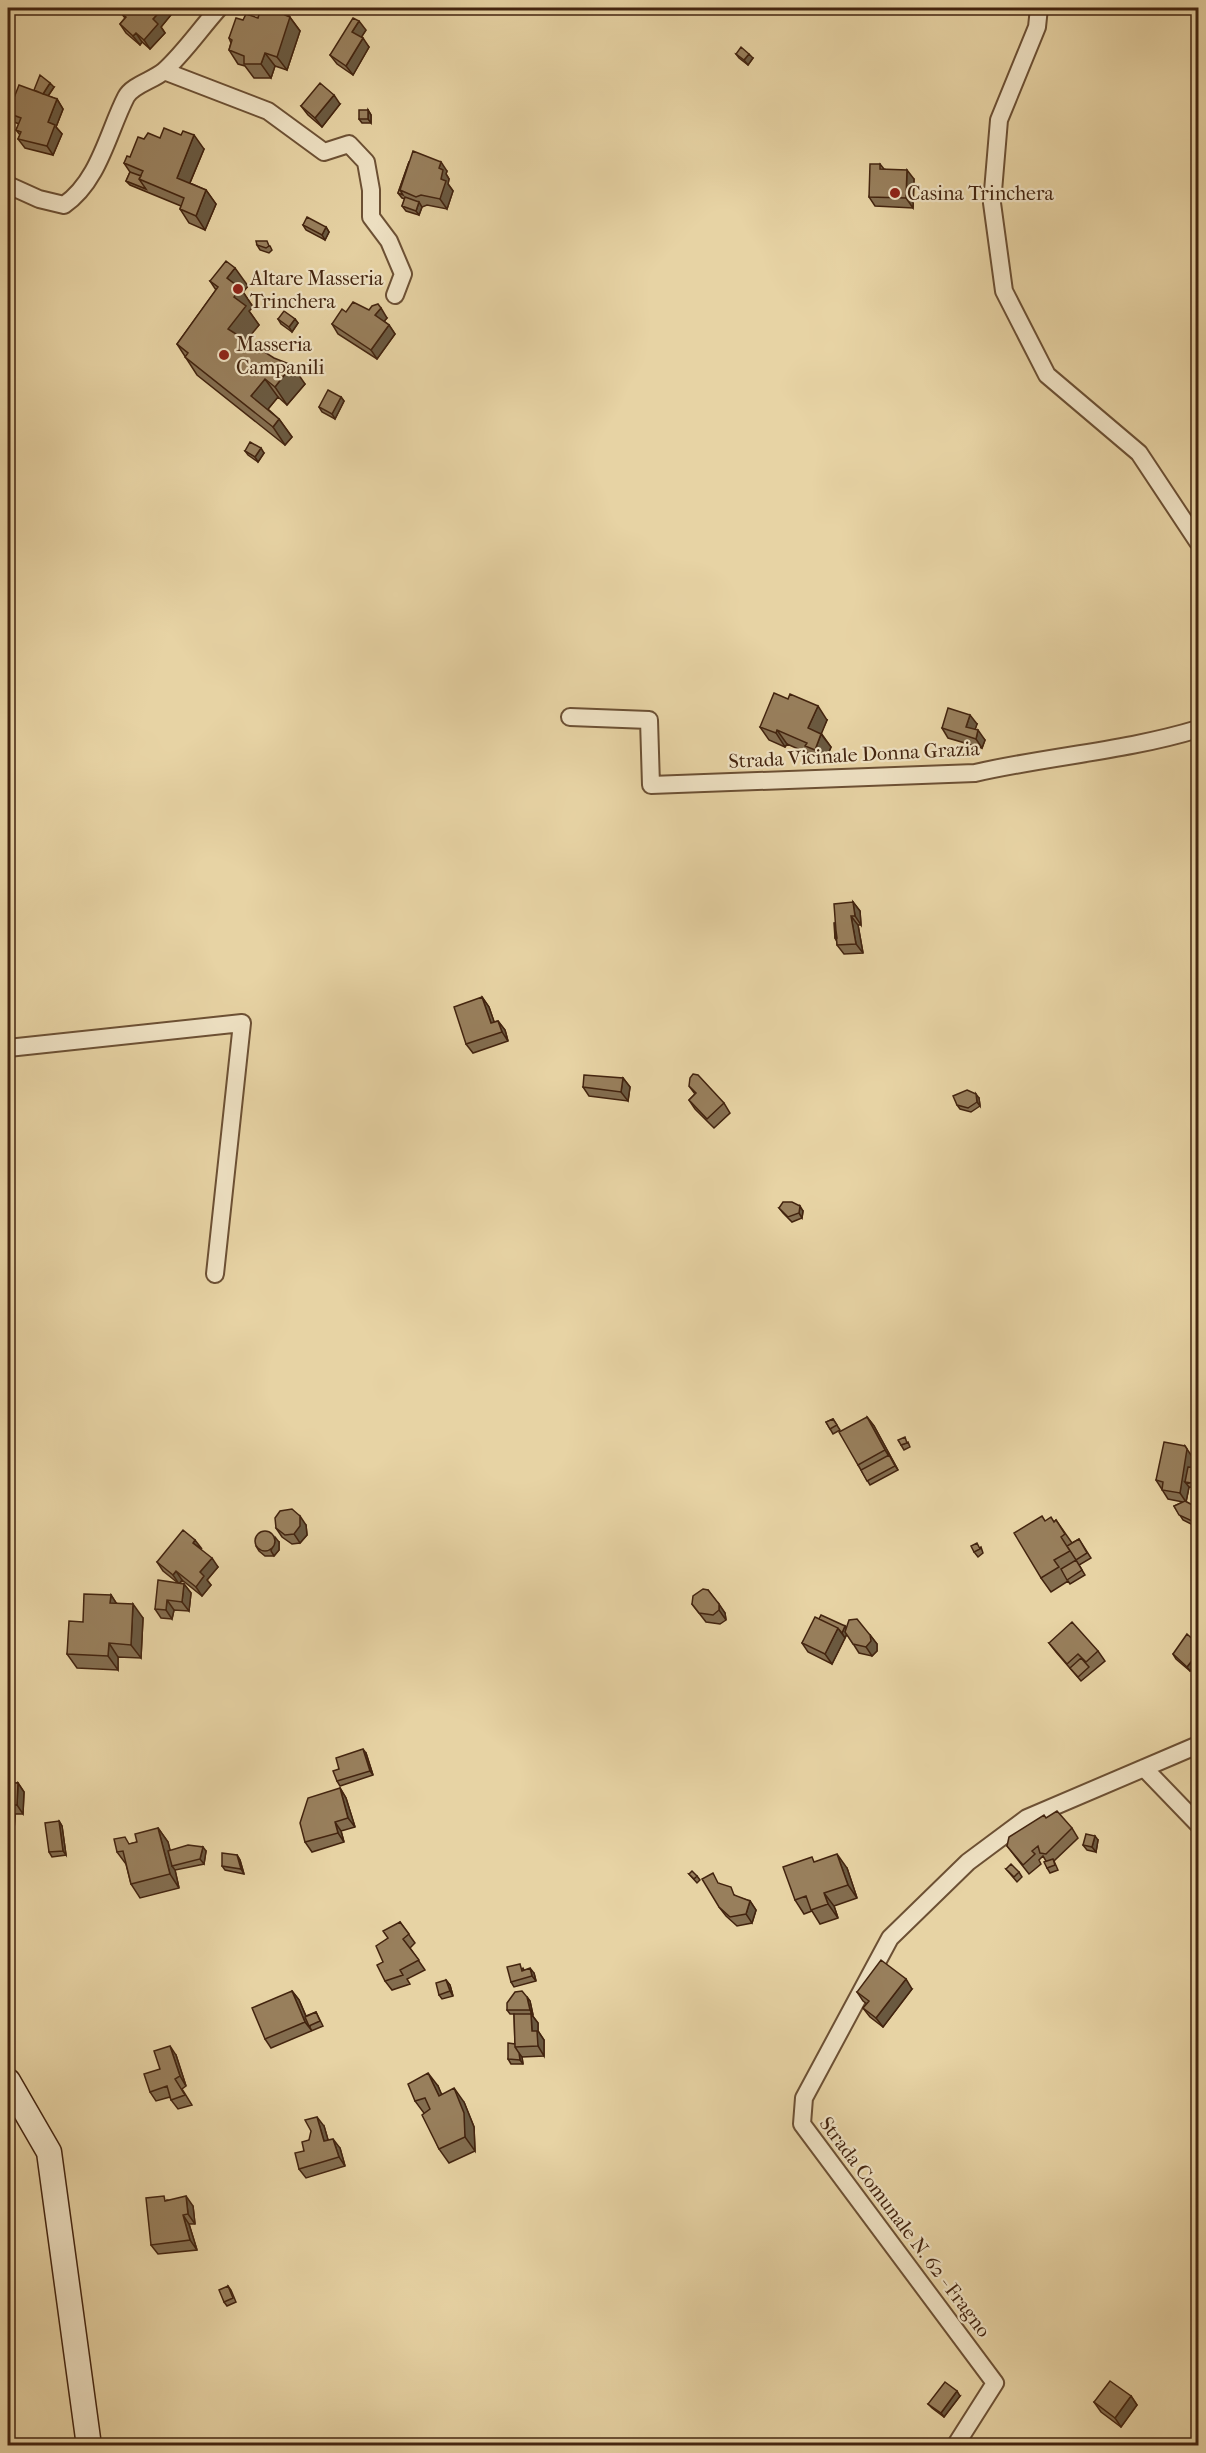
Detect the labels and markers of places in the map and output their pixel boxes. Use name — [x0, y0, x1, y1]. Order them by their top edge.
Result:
place label: Casina Trinchera — [907, 182, 1054, 205]
marker: Casina Trinchera — [888, 186, 902, 200]
place label: Altare Masseria Trinchera — [249, 267, 384, 313]
marker: Altare Masseria Trinchera — [231, 282, 245, 296]
place label: Masseria Campanili — [236, 333, 325, 379]
marker: Masseria Campanili — [217, 348, 231, 362]

